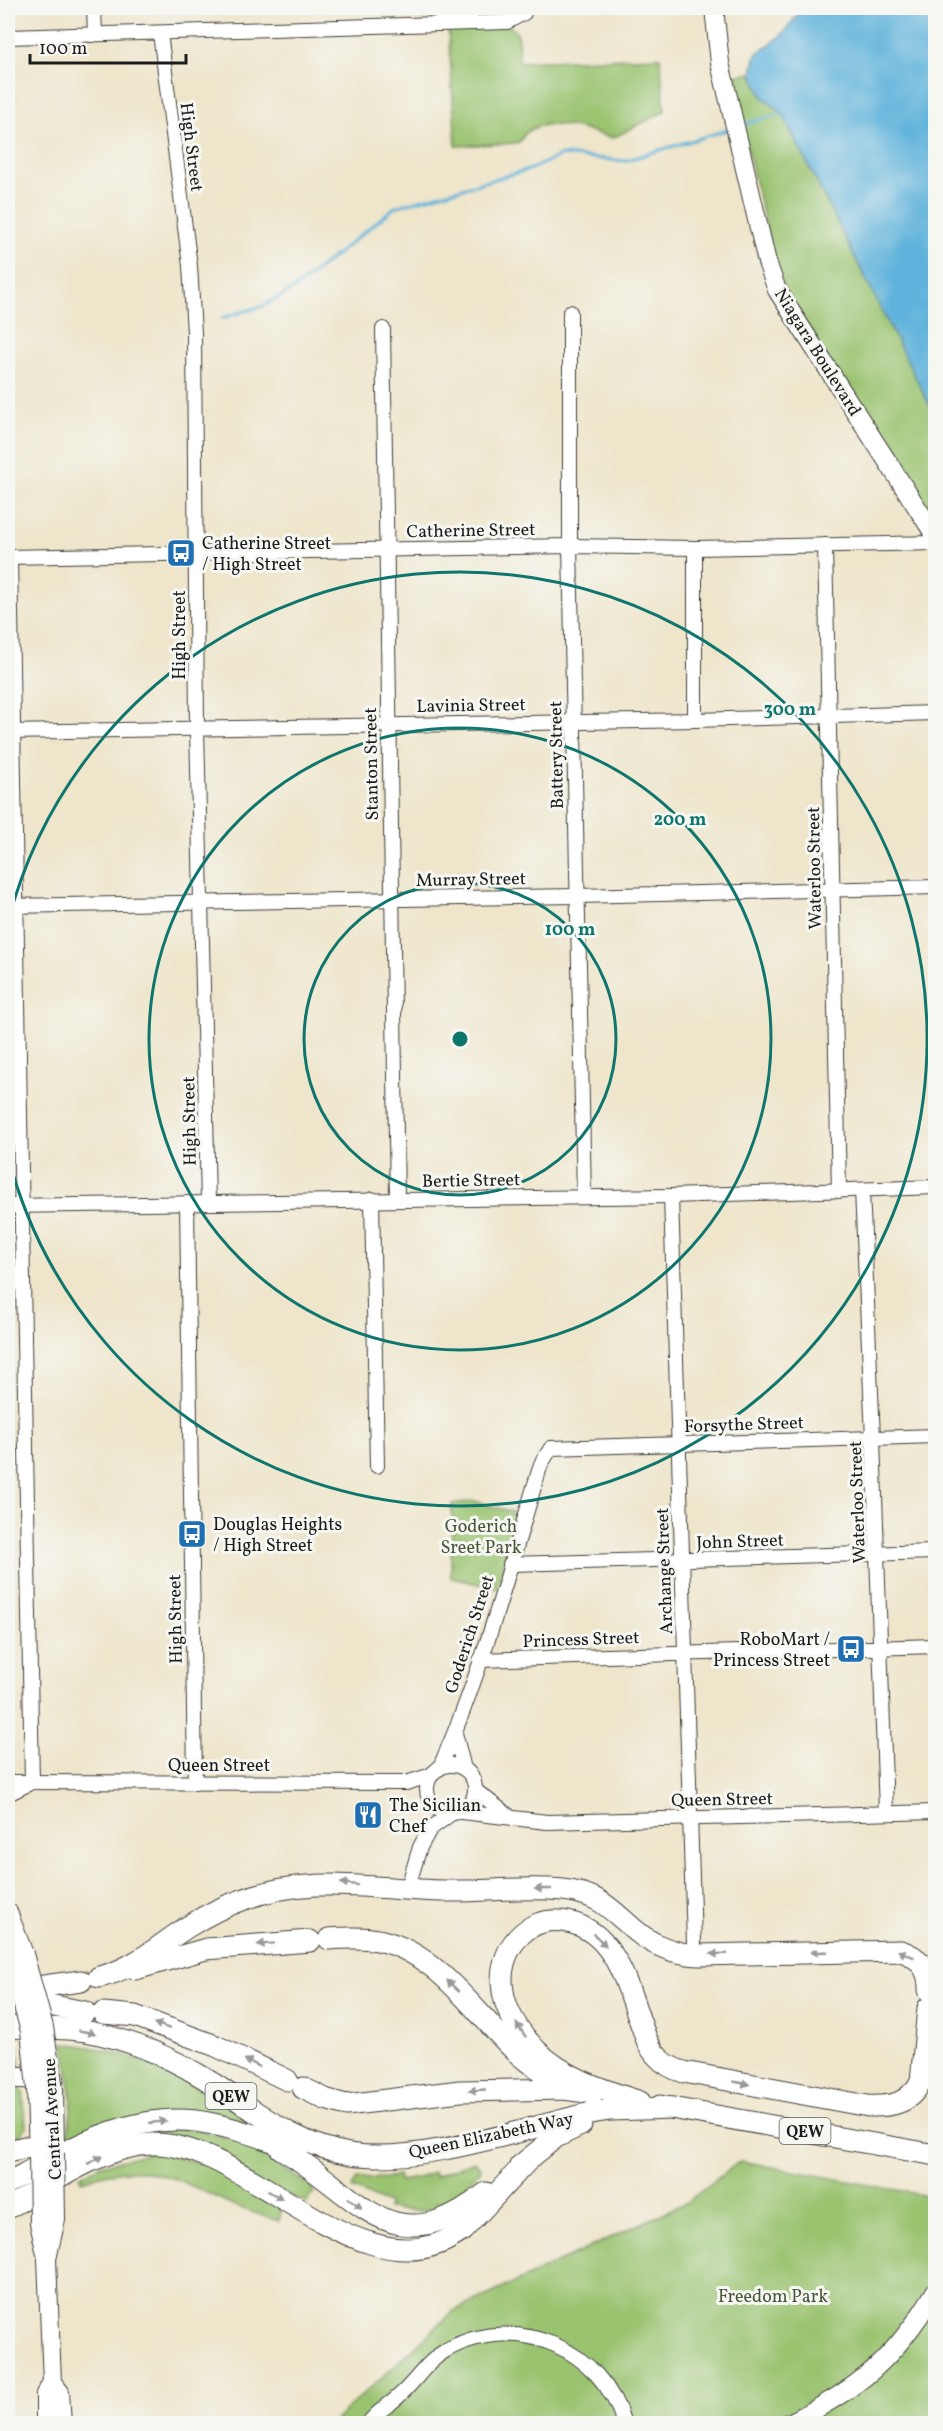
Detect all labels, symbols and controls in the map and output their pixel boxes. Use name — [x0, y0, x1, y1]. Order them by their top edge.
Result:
scale bar — [30, 27, 186, 65]
text: 100 m — [39, 37, 88, 62]
street label: High Street — [173, 101, 208, 193]
street label: Niagara Boulevard — [767, 284, 866, 422]
street label: Catherine Street — [406, 518, 536, 545]
place label: Catherine Street / High Street — [202, 532, 331, 578]
bus stop icon: Catherine Street / High Street — [165, 537, 197, 569]
street label: High Street — [168, 590, 193, 680]
street label: Lavinia Street — [416, 693, 526, 720]
text: 300 m — [764, 698, 816, 723]
street label: Battery Street — [544, 701, 571, 809]
street label: Stanton Street — [359, 707, 386, 821]
street label: Waterloo Street — [802, 806, 829, 930]
text: 200 m — [654, 808, 706, 833]
street label: Murray Street — [416, 867, 526, 894]
text: 100 m — [545, 918, 595, 943]
centre of rings — [450, 1029, 470, 1049]
street label: High Street — [177, 1076, 204, 1166]
street label: Bertie Street — [422, 1168, 520, 1195]
street label: Forsythe Street — [684, 1411, 804, 1440]
street label: Waterloo Street — [844, 1440, 873, 1564]
street label: Archange Street — [651, 1507, 680, 1635]
place label: Douglas Heights / High Street — [213, 1513, 342, 1559]
park label: Goderich Sreet Park — [440, 1515, 522, 1561]
bus stop icon: Douglas Heights / High Street — [176, 1518, 208, 1550]
street label: John Street — [696, 1528, 784, 1557]
street label: Goderich Street — [439, 1572, 501, 1697]
street label: High Street — [163, 1574, 190, 1664]
street label: Princess Street — [522, 1626, 640, 1655]
place label: RoboMart / Princess Street — [713, 1628, 830, 1674]
bus stop icon: RoboMart / Princess Street — [835, 1633, 867, 1665]
street label: Queen Street — [168, 1754, 270, 1779]
street label: Queen Street — [671, 1787, 773, 1814]
place label: The Sicilian Chef — [389, 1794, 482, 1840]
restaurant icon: The Sicilian Chef — [352, 1799, 384, 1831]
one-way arrow — [339, 1879, 358, 1889]
one-way arrow — [534, 1884, 553, 1894]
one-way arrow — [592, 1933, 607, 1946]
one-way arrow — [256, 1939, 275, 1949]
one-way arrow — [809, 1947, 828, 1956]
one-way arrow — [897, 1949, 915, 1959]
one-way arrow — [710, 1950, 729, 1959]
one-way arrow — [445, 1979, 460, 1993]
one-way arrow — [152, 2020, 170, 2030]
one-way arrow — [515, 2023, 527, 2039]
one-way arrow — [77, 2028, 96, 2037]
street label: Central Avenue — [38, 2057, 69, 2180]
one-way arrow — [243, 2058, 260, 2067]
one-way arrow — [732, 2079, 751, 2088]
road number: QEW — [206, 2083, 256, 2109]
one-way arrow — [467, 2086, 486, 2095]
street label: Queen Elizabeth Way — [407, 2107, 576, 2166]
one-way arrow — [148, 2117, 167, 2127]
road number: QEW — [780, 2118, 830, 2144]
one-way arrow — [87, 2155, 104, 2164]
one-way arrow — [267, 2190, 284, 2200]
one-way arrow — [347, 2197, 363, 2209]
park label: Freedom Park — [718, 2285, 828, 2310]

